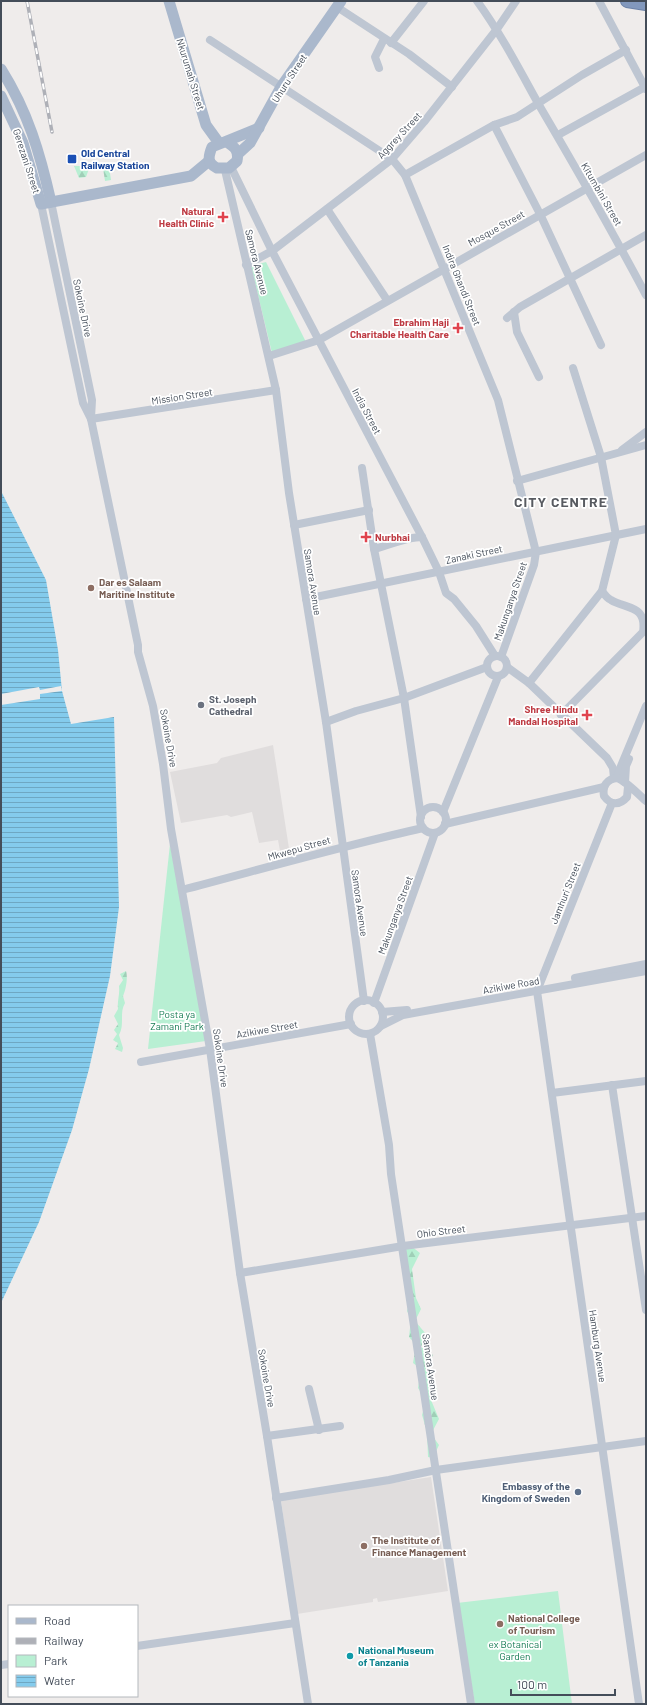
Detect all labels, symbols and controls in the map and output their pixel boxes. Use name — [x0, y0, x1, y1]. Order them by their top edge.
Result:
street label: Nkurumah Street — [174, 37, 208, 112]
street label: Uhuru Street — [269, 51, 309, 105]
street label: Aggrey Street — [374, 109, 424, 161]
street label: Gerezani Street — [11, 127, 43, 195]
place label: Old Central Railway Station — [81, 147, 149, 171]
marker: Old Central Railway Station — [66, 153, 78, 165]
street label: Kitumbini Street — [579, 160, 625, 228]
place label: Natural Health Clinic — [159, 205, 215, 229]
street label: Mosque Street — [466, 207, 527, 249]
marker: Natural Health Clinic — [217, 211, 229, 223]
street label: Samora Avenue — [243, 228, 271, 296]
street label: Indira Ghandi Street — [440, 243, 484, 327]
street label: Sokoine Drive — [71, 278, 95, 338]
place label: Ebrahim Haji Charitable Health Care — [350, 316, 450, 340]
marker: Ebrahim Haji Charitable Health Care — [452, 322, 464, 334]
street label: Mission Street — [151, 385, 214, 407]
street label: India Street — [350, 386, 384, 436]
district label: CITY CENTRE — [514, 493, 608, 510]
marker: Nurbhai — [360, 531, 372, 543]
place label: Nurbhai — [375, 531, 410, 543]
street label: Zanaki Street — [444, 542, 504, 566]
street label: Samora Avenue — [302, 548, 324, 616]
street label: Makunganya Street — [491, 560, 529, 642]
place label: Dar es Salaam Maritine Institute — [99, 576, 176, 600]
marker: Dar es Salaam Maritine Institute — [86, 583, 96, 593]
place label: St. Joseph Cathedral — [209, 693, 256, 717]
marker: St. Joseph Cathedral — [196, 700, 206, 710]
place label: Shree Hindu Mandal Hospital — [508, 703, 578, 727]
street label: Sokoine Drive — [158, 708, 180, 768]
marker: Shree Hindu Mandal Hospital — [581, 709, 593, 721]
street label: Mkwepu Street — [266, 833, 332, 863]
street label: Jamhuri Street — [547, 860, 583, 926]
street label: Samora Avenue — [349, 869, 371, 937]
street label: Makunganya Street — [375, 874, 415, 956]
street label: Azikiwe Road — [482, 974, 540, 996]
park label: Posta ya Zamani Park — [150, 1008, 204, 1032]
street label: Azikiwe Street — [235, 1018, 299, 1040]
street label: Sokoine Drive — [211, 1028, 231, 1088]
street label: Ohio Street — [416, 1222, 466, 1240]
street label: Hamburg Avenue — [587, 1309, 609, 1383]
street label: Samora Avenue — [420, 1333, 442, 1401]
street label: Sokoine Drive — [256, 1348, 278, 1408]
place label: Embassy of the Kingdom of Sweden — [482, 1480, 571, 1504]
marker: Embassy of the Kingdom of Sweden — [573, 1487, 583, 1497]
place label: The Institute of Finance Management — [372, 1534, 467, 1558]
marker: The Institute of Finance Management — [359, 1541, 369, 1551]
legend — [8, 1605, 138, 1697]
place label: National College of Tourism — [508, 1612, 580, 1636]
text: Road — [44, 1613, 71, 1627]
marker: National College of Tourism — [495, 1619, 505, 1629]
text: Railway — [44, 1633, 84, 1647]
park label: ex Botanical Garden — [489, 1638, 541, 1662]
place label: National Museum of Tanzania — [358, 1644, 434, 1668]
marker: National Museum of Tanzania — [345, 1651, 355, 1661]
text: Park — [44, 1653, 68, 1667]
scale bar — [511, 1671, 615, 1697]
text: Water — [44, 1673, 76, 1687]
text: 100 m — [517, 1677, 547, 1691]

